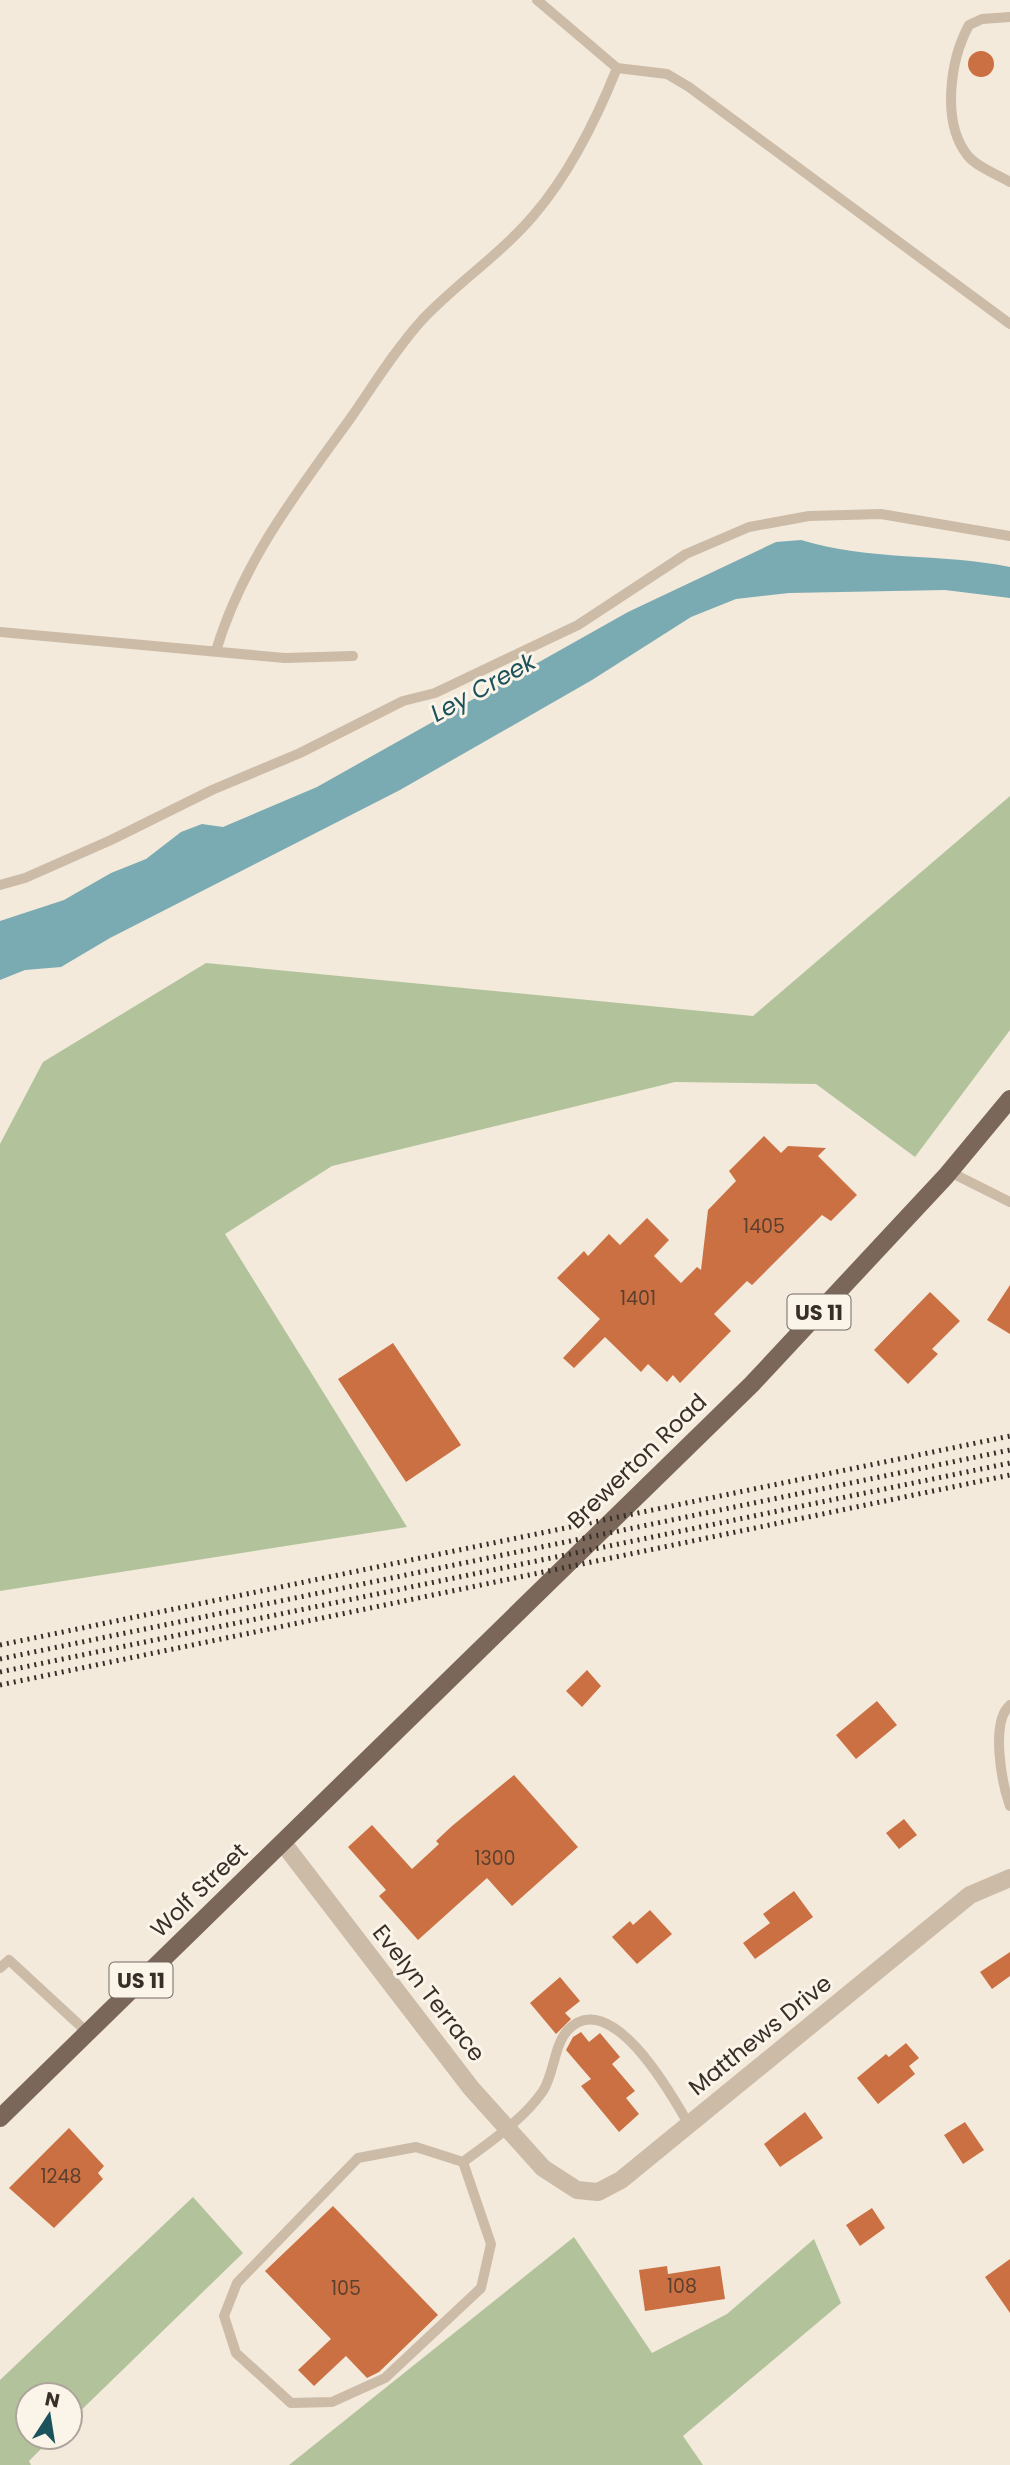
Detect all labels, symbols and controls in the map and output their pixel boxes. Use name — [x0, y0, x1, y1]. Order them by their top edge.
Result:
water label: Ley Creek — [424, 644, 543, 729]
house number: 1405 — [743, 1213, 785, 1240]
house number: 1401 — [620, 1285, 656, 1312]
road number: US 11 — [788, 1294, 850, 1330]
street label: Brewerton Road — [560, 1386, 714, 1536]
street label: Wolf Street — [143, 1835, 255, 1945]
house number: 1300 — [474, 1845, 516, 1872]
street label: Evelyn Terrace — [365, 1918, 493, 2068]
road number: US 11 — [110, 1962, 172, 1997]
street label: Matthews Drive — [682, 1967, 838, 2103]
house number: 1248 — [41, 2163, 81, 2190]
house number: 108 — [667, 2273, 697, 2300]
house number: 105 — [331, 2275, 361, 2302]
north arrow — [14, 2381, 84, 2451]
text: N — [43, 2385, 62, 2415]

